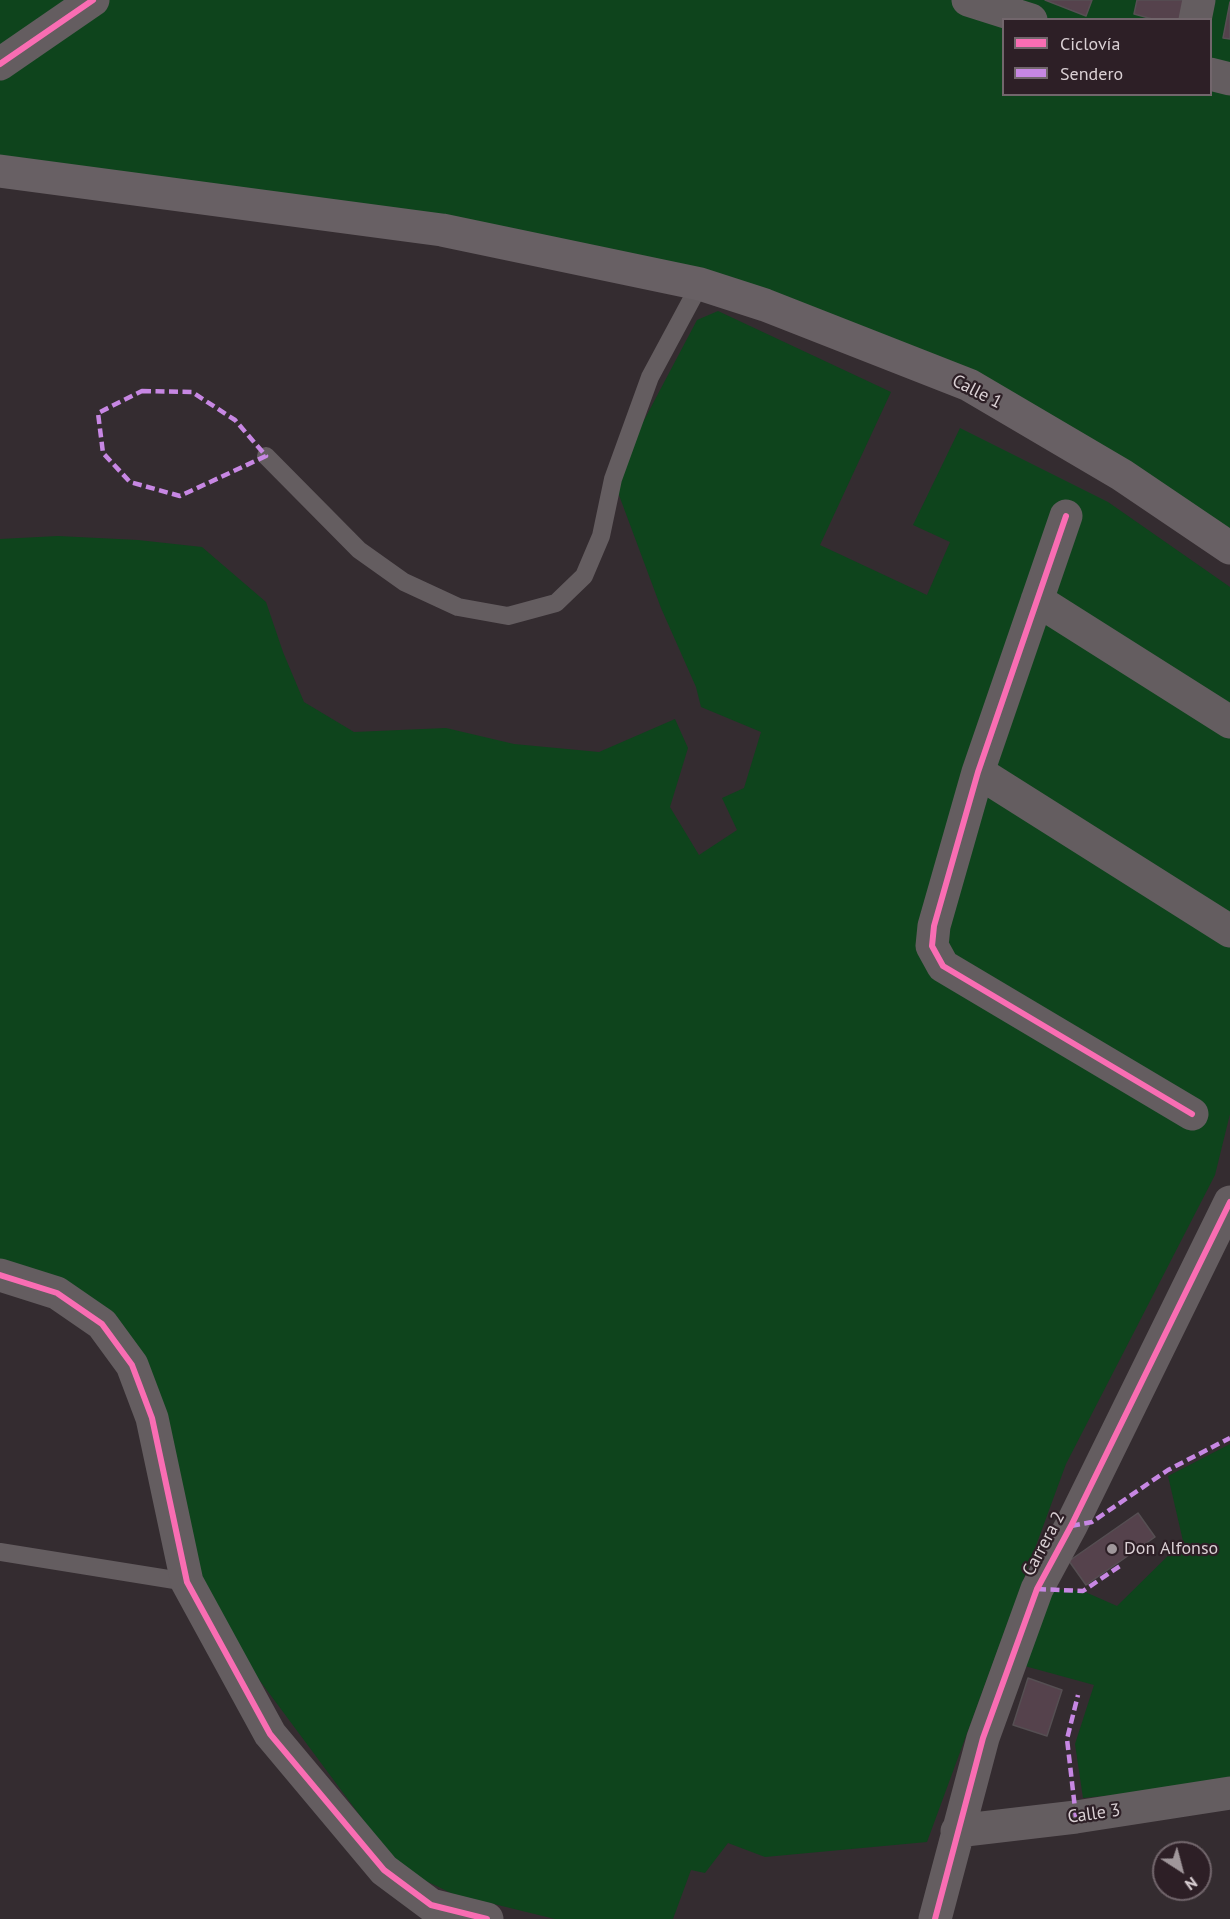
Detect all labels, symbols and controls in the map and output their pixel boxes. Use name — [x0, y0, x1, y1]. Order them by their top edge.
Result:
legend — [1002, 18, 1212, 96]
text: Ciclovía — [1060, 32, 1120, 55]
text: Sendero — [1060, 62, 1123, 85]
street label: Calle 1 — [948, 370, 1006, 414]
street label: Carrera 2 — [1018, 1508, 1070, 1580]
place label: Don Alfonso — [1124, 1538, 1218, 1560]
marker: Don Alfonso — [1105, 1542, 1119, 1556]
street label: Calle 3 — [1066, 1800, 1122, 1828]
north arrow — [1152, 1841, 1212, 1901]
text: N — [1181, 1873, 1202, 1895]

